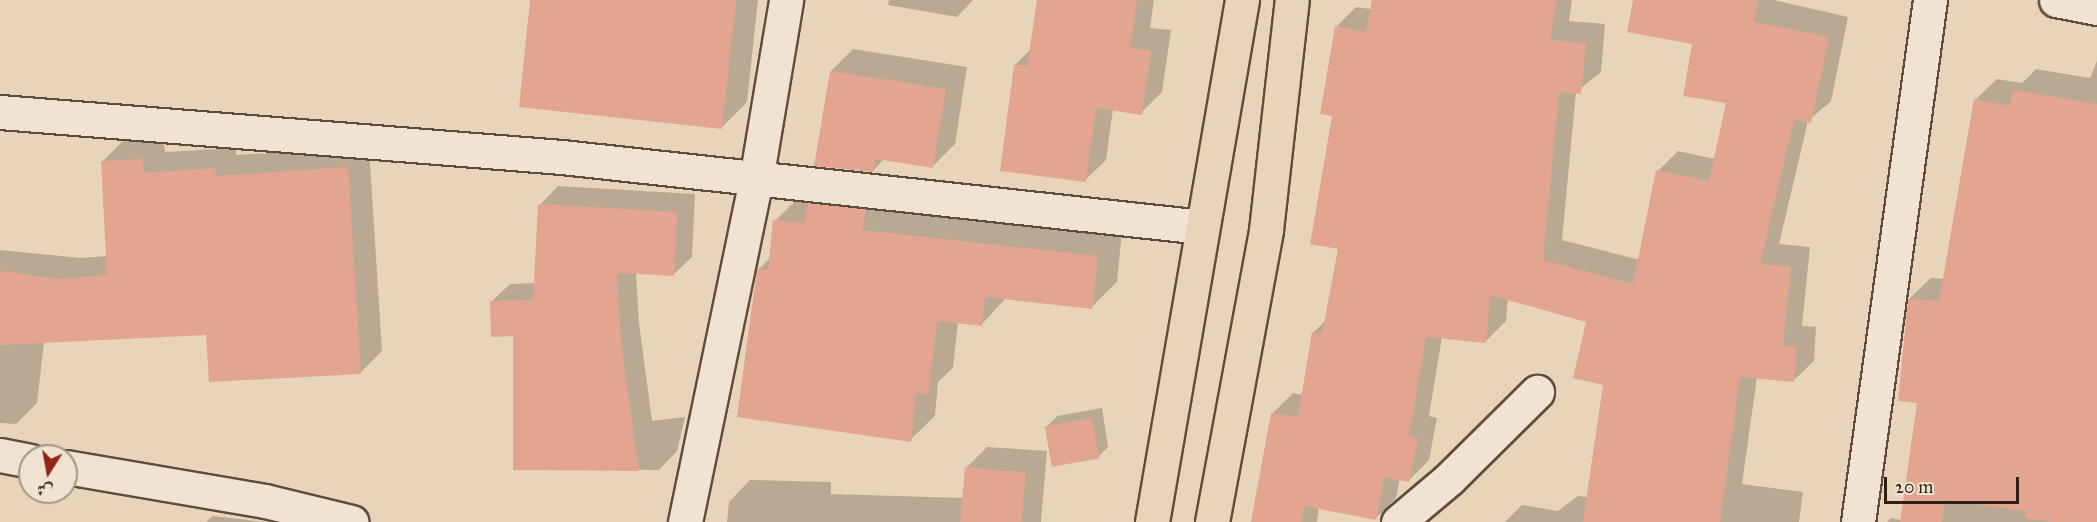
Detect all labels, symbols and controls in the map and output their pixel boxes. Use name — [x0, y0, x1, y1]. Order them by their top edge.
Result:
north arrow — [18, 444, 78, 504]
scale bar — [1887, 465, 2022, 503]
text: 20 m — [1895, 476, 1933, 498]
text: ش — [35, 479, 54, 501]

